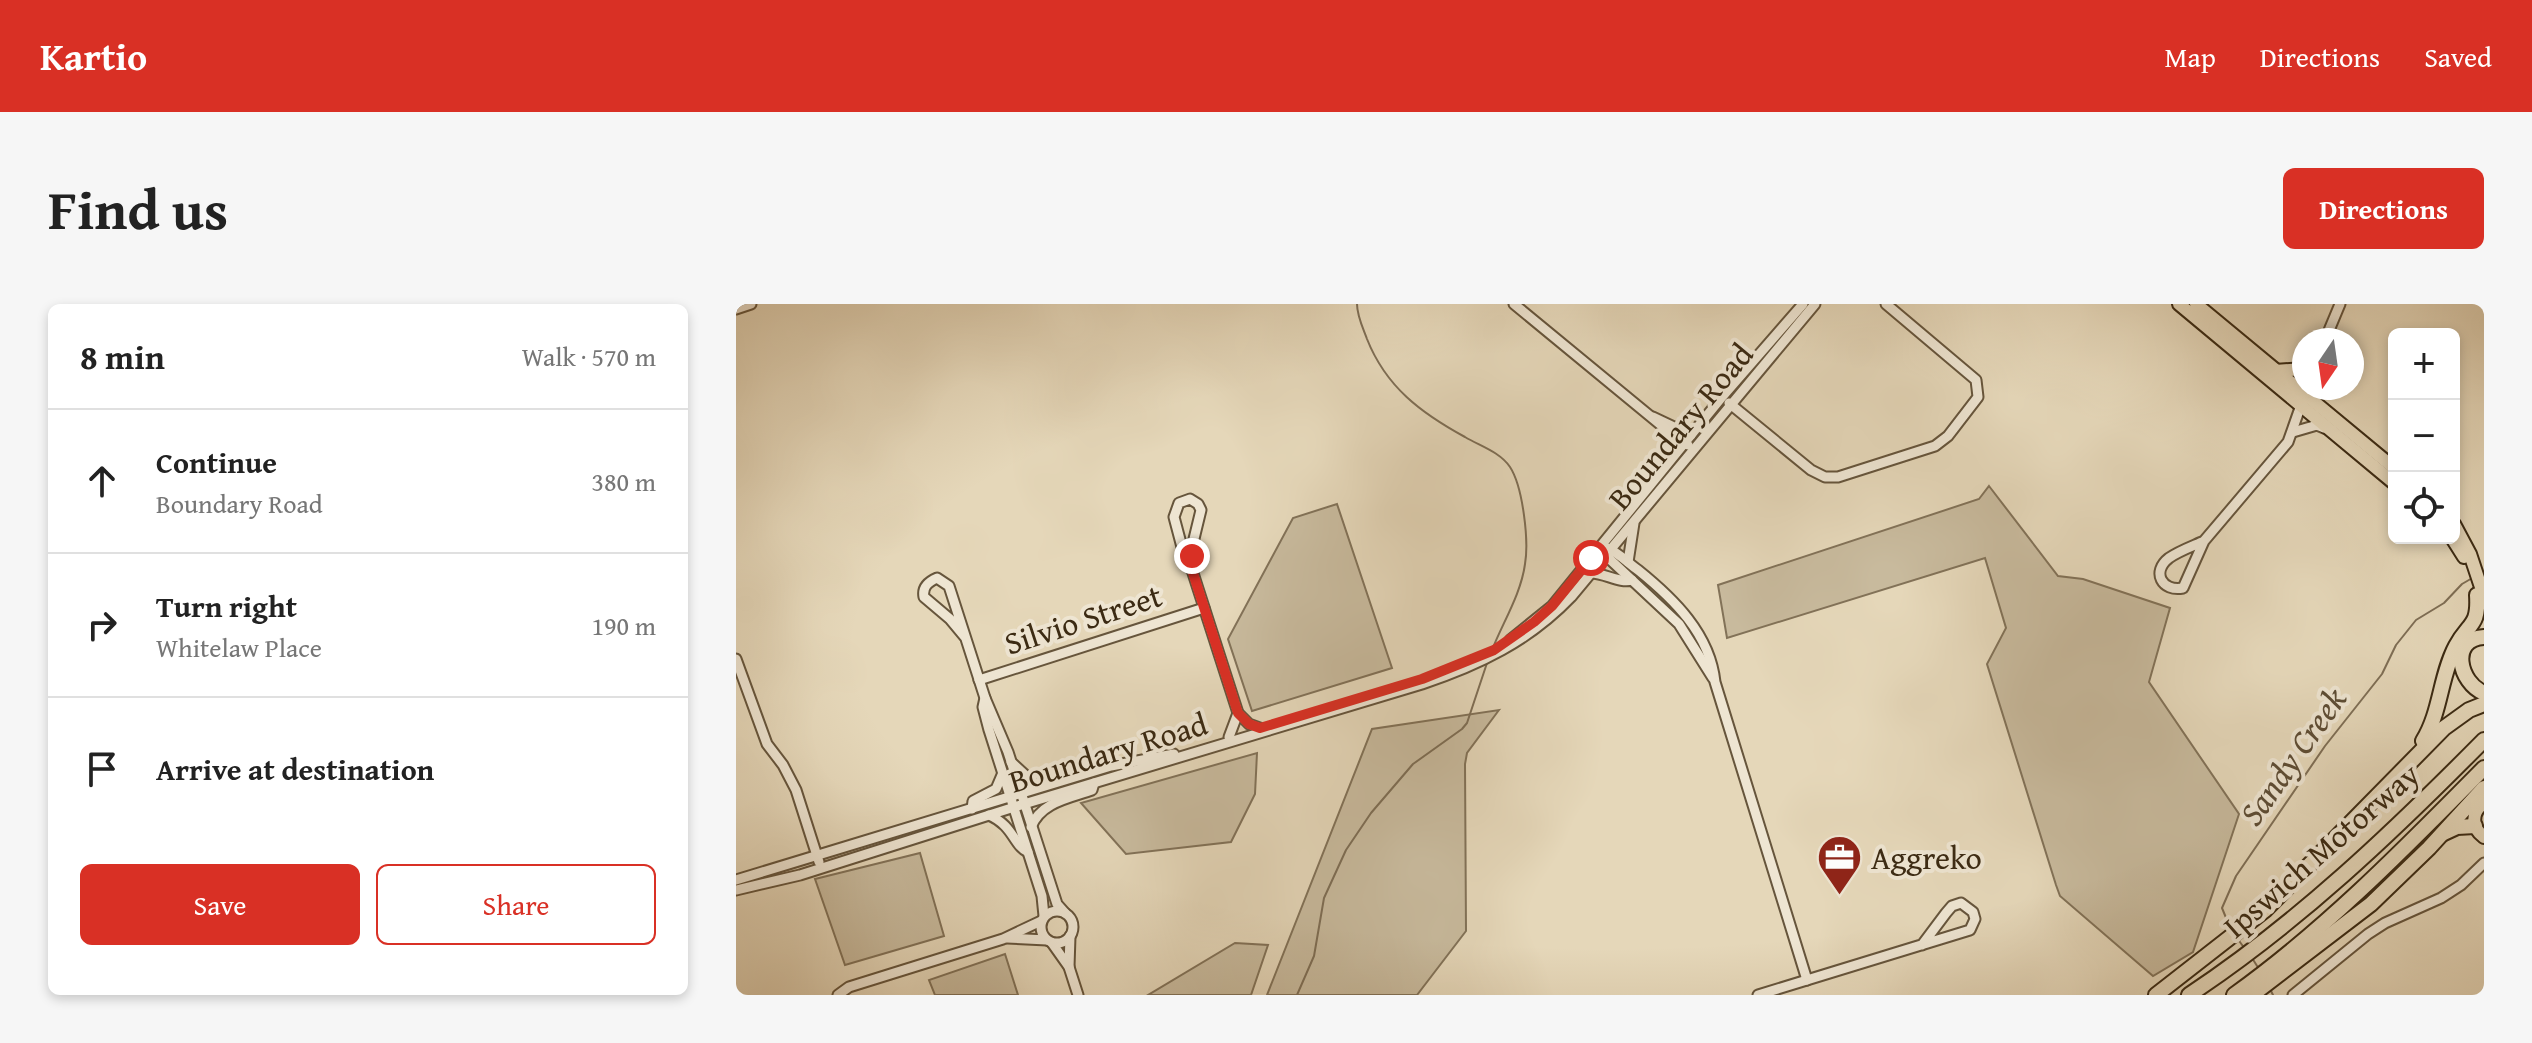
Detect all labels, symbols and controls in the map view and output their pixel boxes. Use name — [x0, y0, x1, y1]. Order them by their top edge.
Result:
text: Kartio — [40, 28, 147, 84]
text: Map — [2164, 36, 2216, 77]
text: Directions — [2260, 36, 2380, 77]
text: Saved — [2424, 36, 2492, 77]
text: Find us — [48, 167, 228, 250]
button: Directions — [2283, 168, 2484, 249]
north arrow — [2292, 328, 2364, 400]
map controls — [2388, 328, 2460, 544]
button: + — [2388, 328, 2460, 400]
text: 8 min — [80, 332, 165, 381]
street label: Boundary Road — [1596, 332, 1764, 520]
text: Walk · 570 m — [522, 337, 656, 376]
button: − — [2388, 400, 2460, 472]
text: Continue — [156, 440, 277, 484]
icon: ahead — [80, 459, 124, 503]
text: 380 m — [591, 462, 656, 501]
button: locate — [2388, 472, 2460, 544]
text: Boundary Road — [156, 484, 323, 523]
route end — [1174, 538, 1210, 574]
route start — [1573, 540, 1609, 576]
street label: Silvio Street — [998, 571, 1168, 667]
text: Turn right — [156, 584, 297, 628]
icon: right — [80, 603, 124, 647]
text: 190 m — [591, 606, 656, 645]
text: Whitelaw Place — [156, 628, 322, 667]
water label: Sandy Creek — [2226, 677, 2358, 835]
street label: Boundary Road — [1003, 700, 1213, 804]
icon: arrive — [80, 747, 124, 791]
text: Arrive at destination — [156, 747, 434, 791]
street label: Ipswich Motorway — [2212, 751, 2430, 949]
office icon: Aggreko — [1816, 833, 1864, 896]
place label: Aggreko — [1871, 834, 1982, 881]
button: Save — [80, 864, 360, 945]
button: Share — [376, 864, 656, 945]

